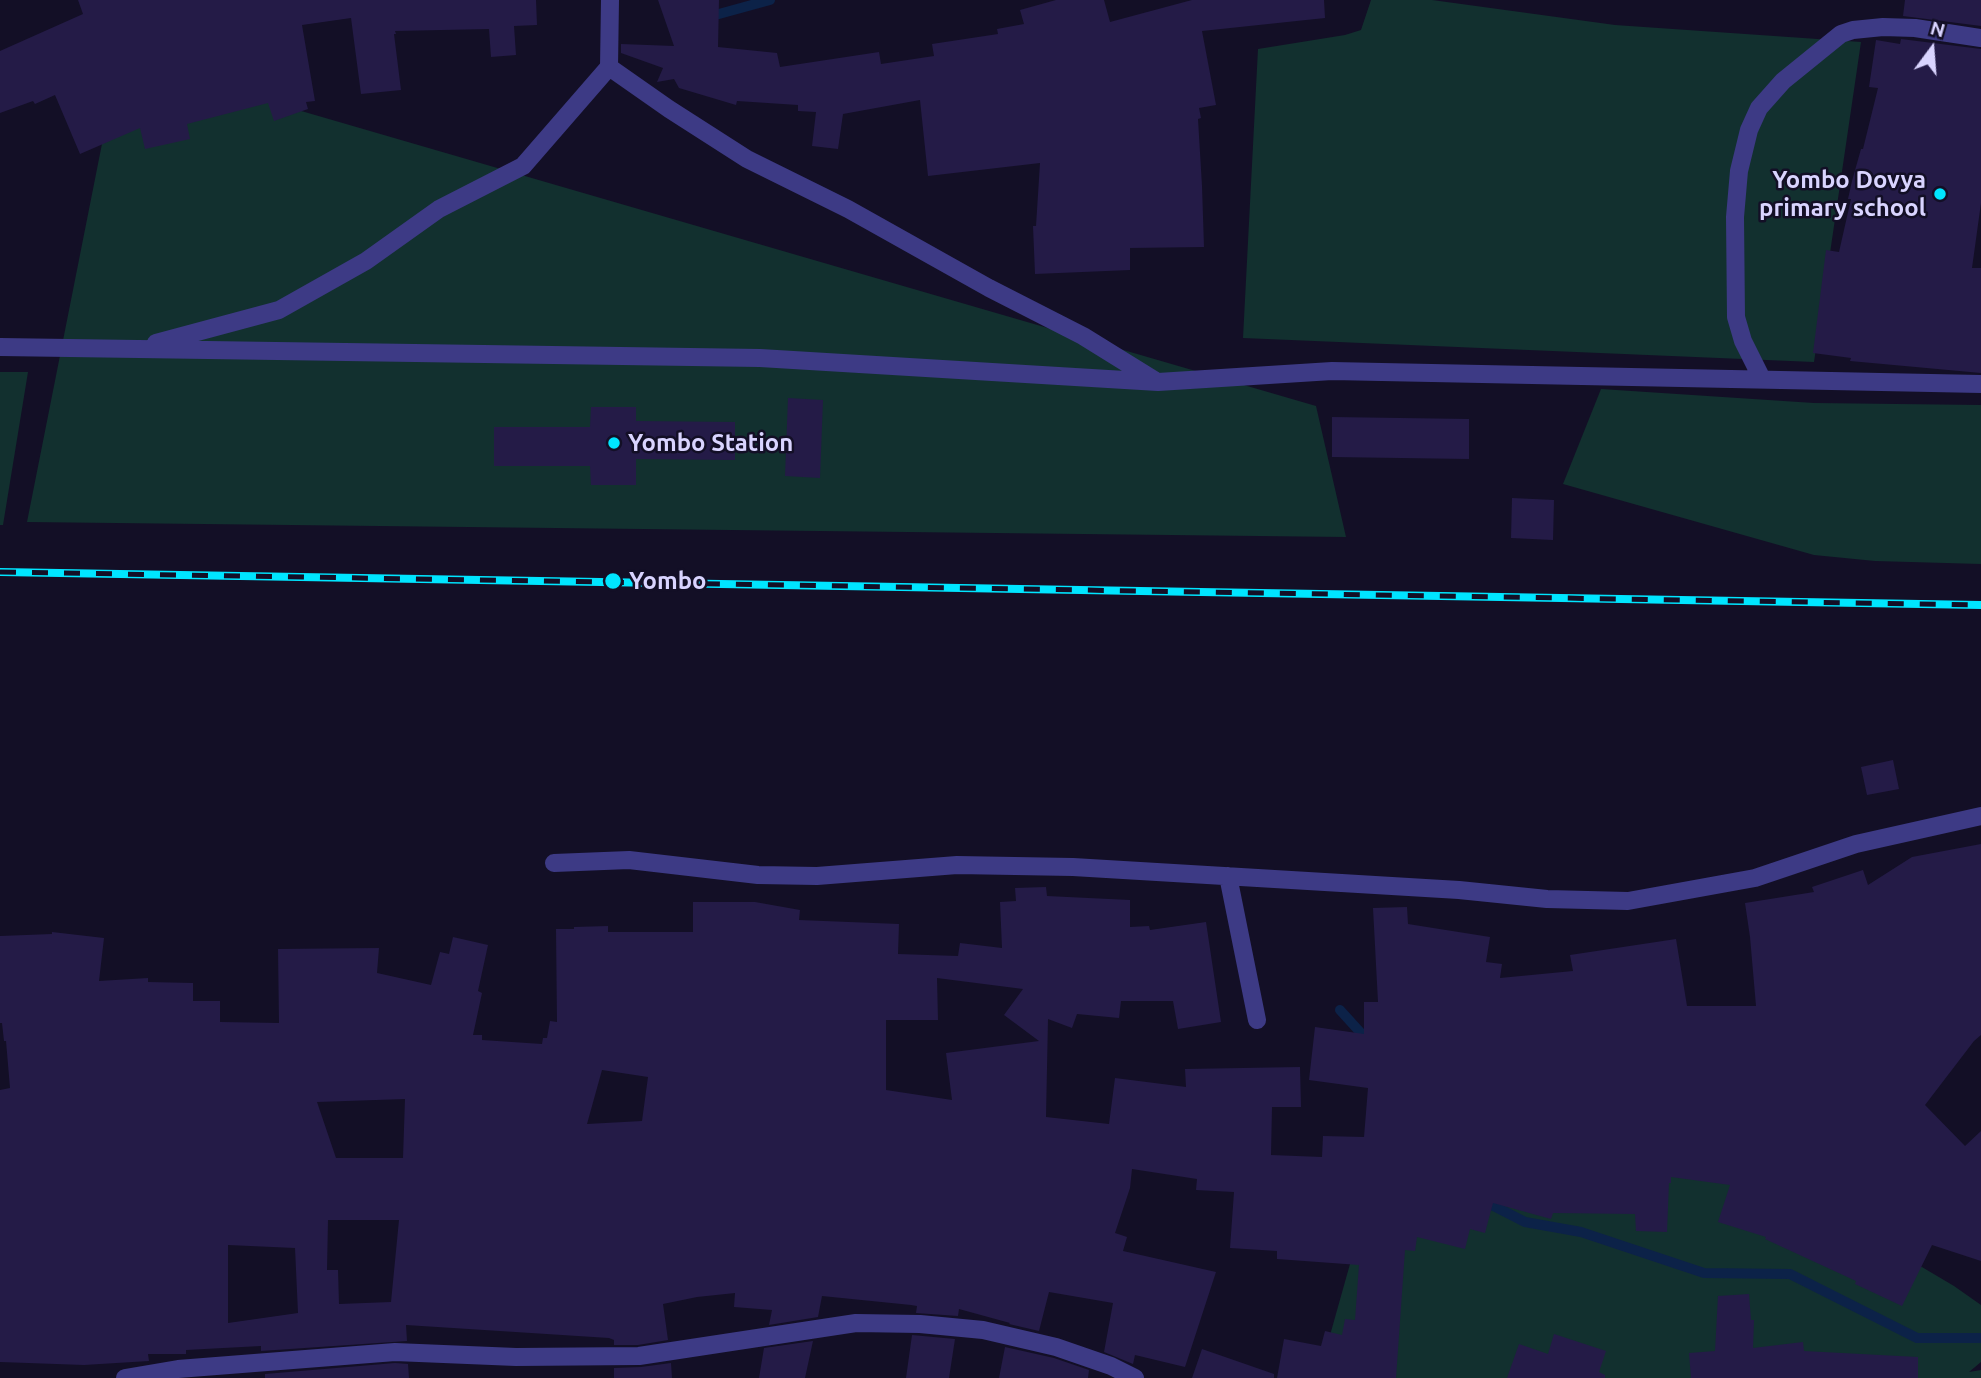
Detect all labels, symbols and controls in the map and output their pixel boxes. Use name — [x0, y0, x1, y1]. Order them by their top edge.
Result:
north arrow — [1897, 14, 1967, 84]
text: N — [1928, 16, 1948, 41]
place label: Yombo Dovya primary school — [1759, 166, 1926, 222]
marker: Yombo Dovya primary school — [1932, 186, 1948, 202]
place label: Yombo Station — [628, 429, 793, 457]
marker: Yombo Station — [606, 435, 622, 451]
place label: Yombo — [629, 567, 706, 595]
marker: Yombo — [603, 571, 623, 591]

